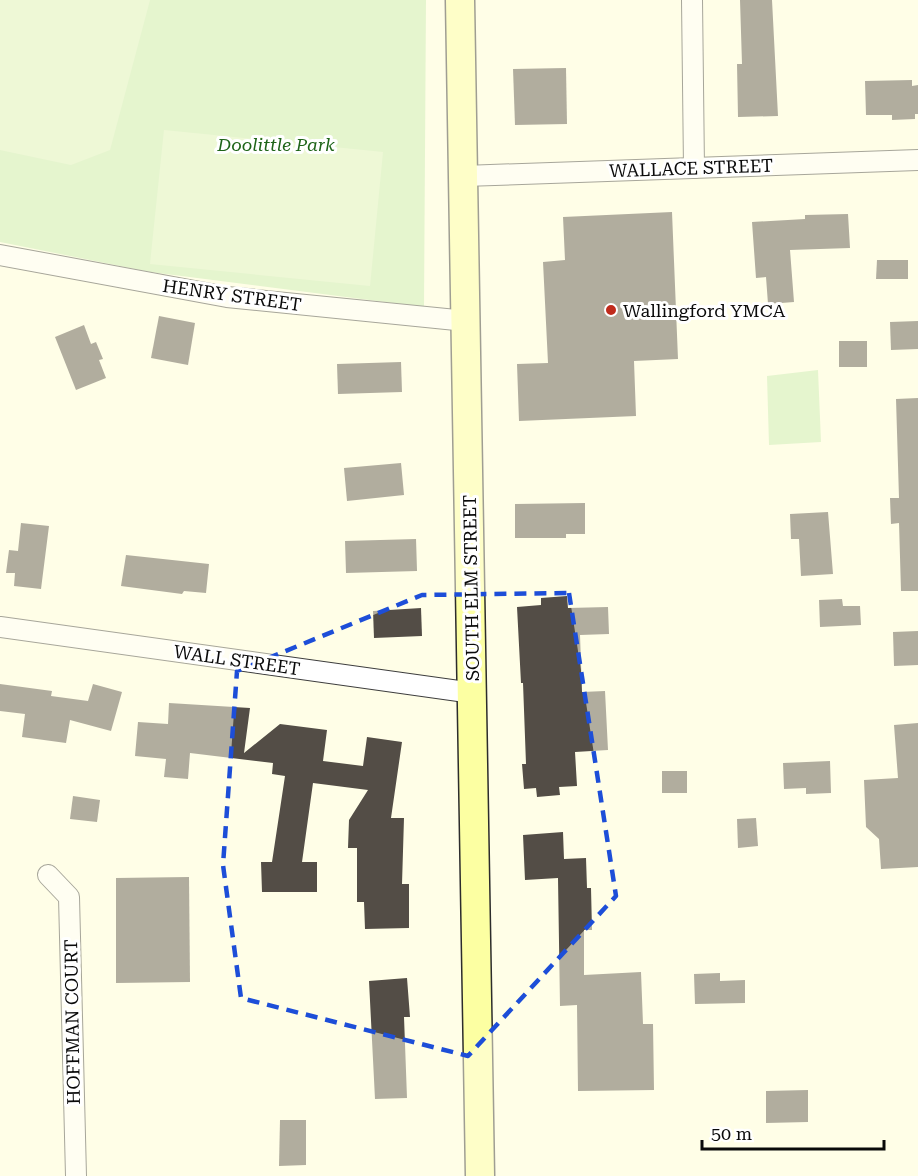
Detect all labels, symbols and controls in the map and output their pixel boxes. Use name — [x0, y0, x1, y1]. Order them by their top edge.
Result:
park label: Doolittle Park — [216, 134, 335, 155]
street label: WALLACE STREET — [609, 155, 773, 181]
street label: HENRY STREET — [161, 275, 303, 315]
place label: Wallingford YMCA — [623, 300, 786, 321]
marker: Wallingford YMCA — [604, 303, 618, 317]
street label: SOUTH ELM STREET — [459, 495, 483, 681]
street label: WALL STREET — [172, 641, 302, 679]
street label: HOFFMAN COURT — [60, 939, 84, 1105]
scale bar — [702, 1113, 884, 1151]
text: 50 m — [711, 1123, 752, 1144]

